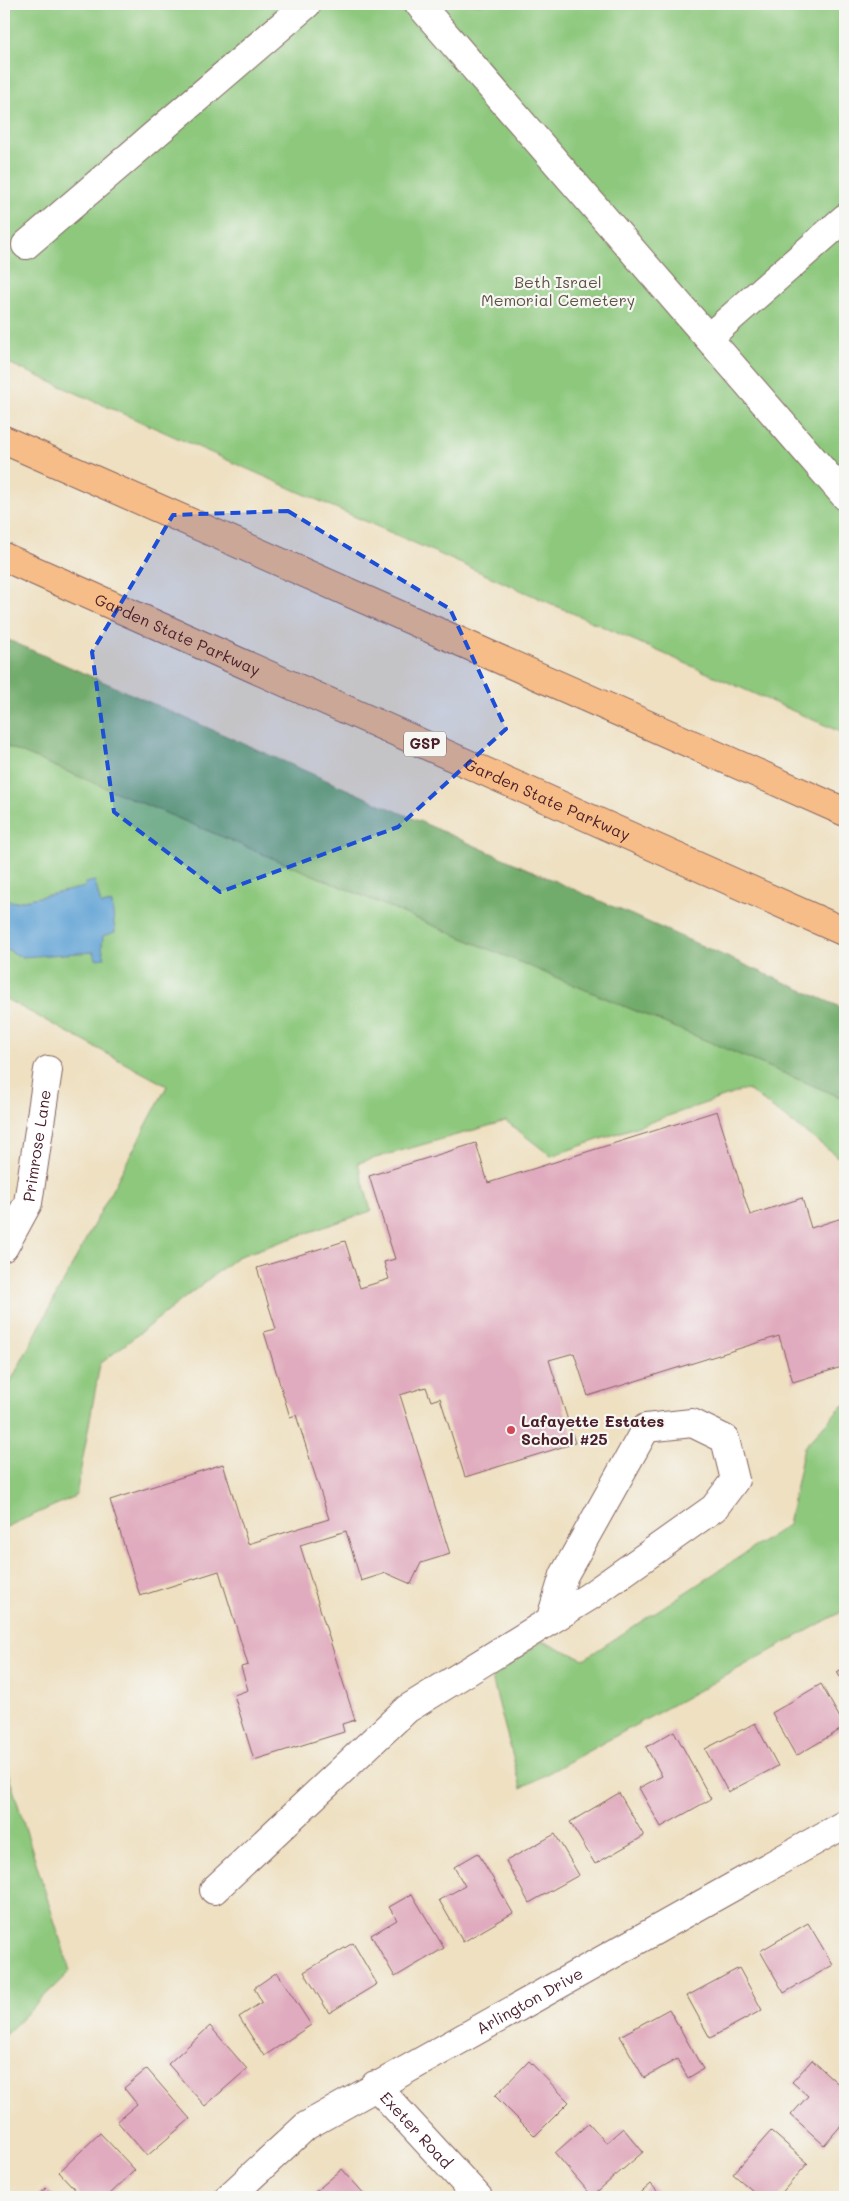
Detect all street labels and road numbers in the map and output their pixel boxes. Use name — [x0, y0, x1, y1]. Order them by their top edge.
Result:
street label: Garden State Parkway — [92, 588, 264, 680]
road number: GSP — [404, 732, 446, 756]
street label: Garden State Parkway — [462, 753, 634, 845]
street label: Primrose Lane — [17, 1088, 55, 1203]
street label: Arlington Drive — [472, 1962, 586, 2039]
street label: Exeter Road — [376, 2087, 457, 2172]

